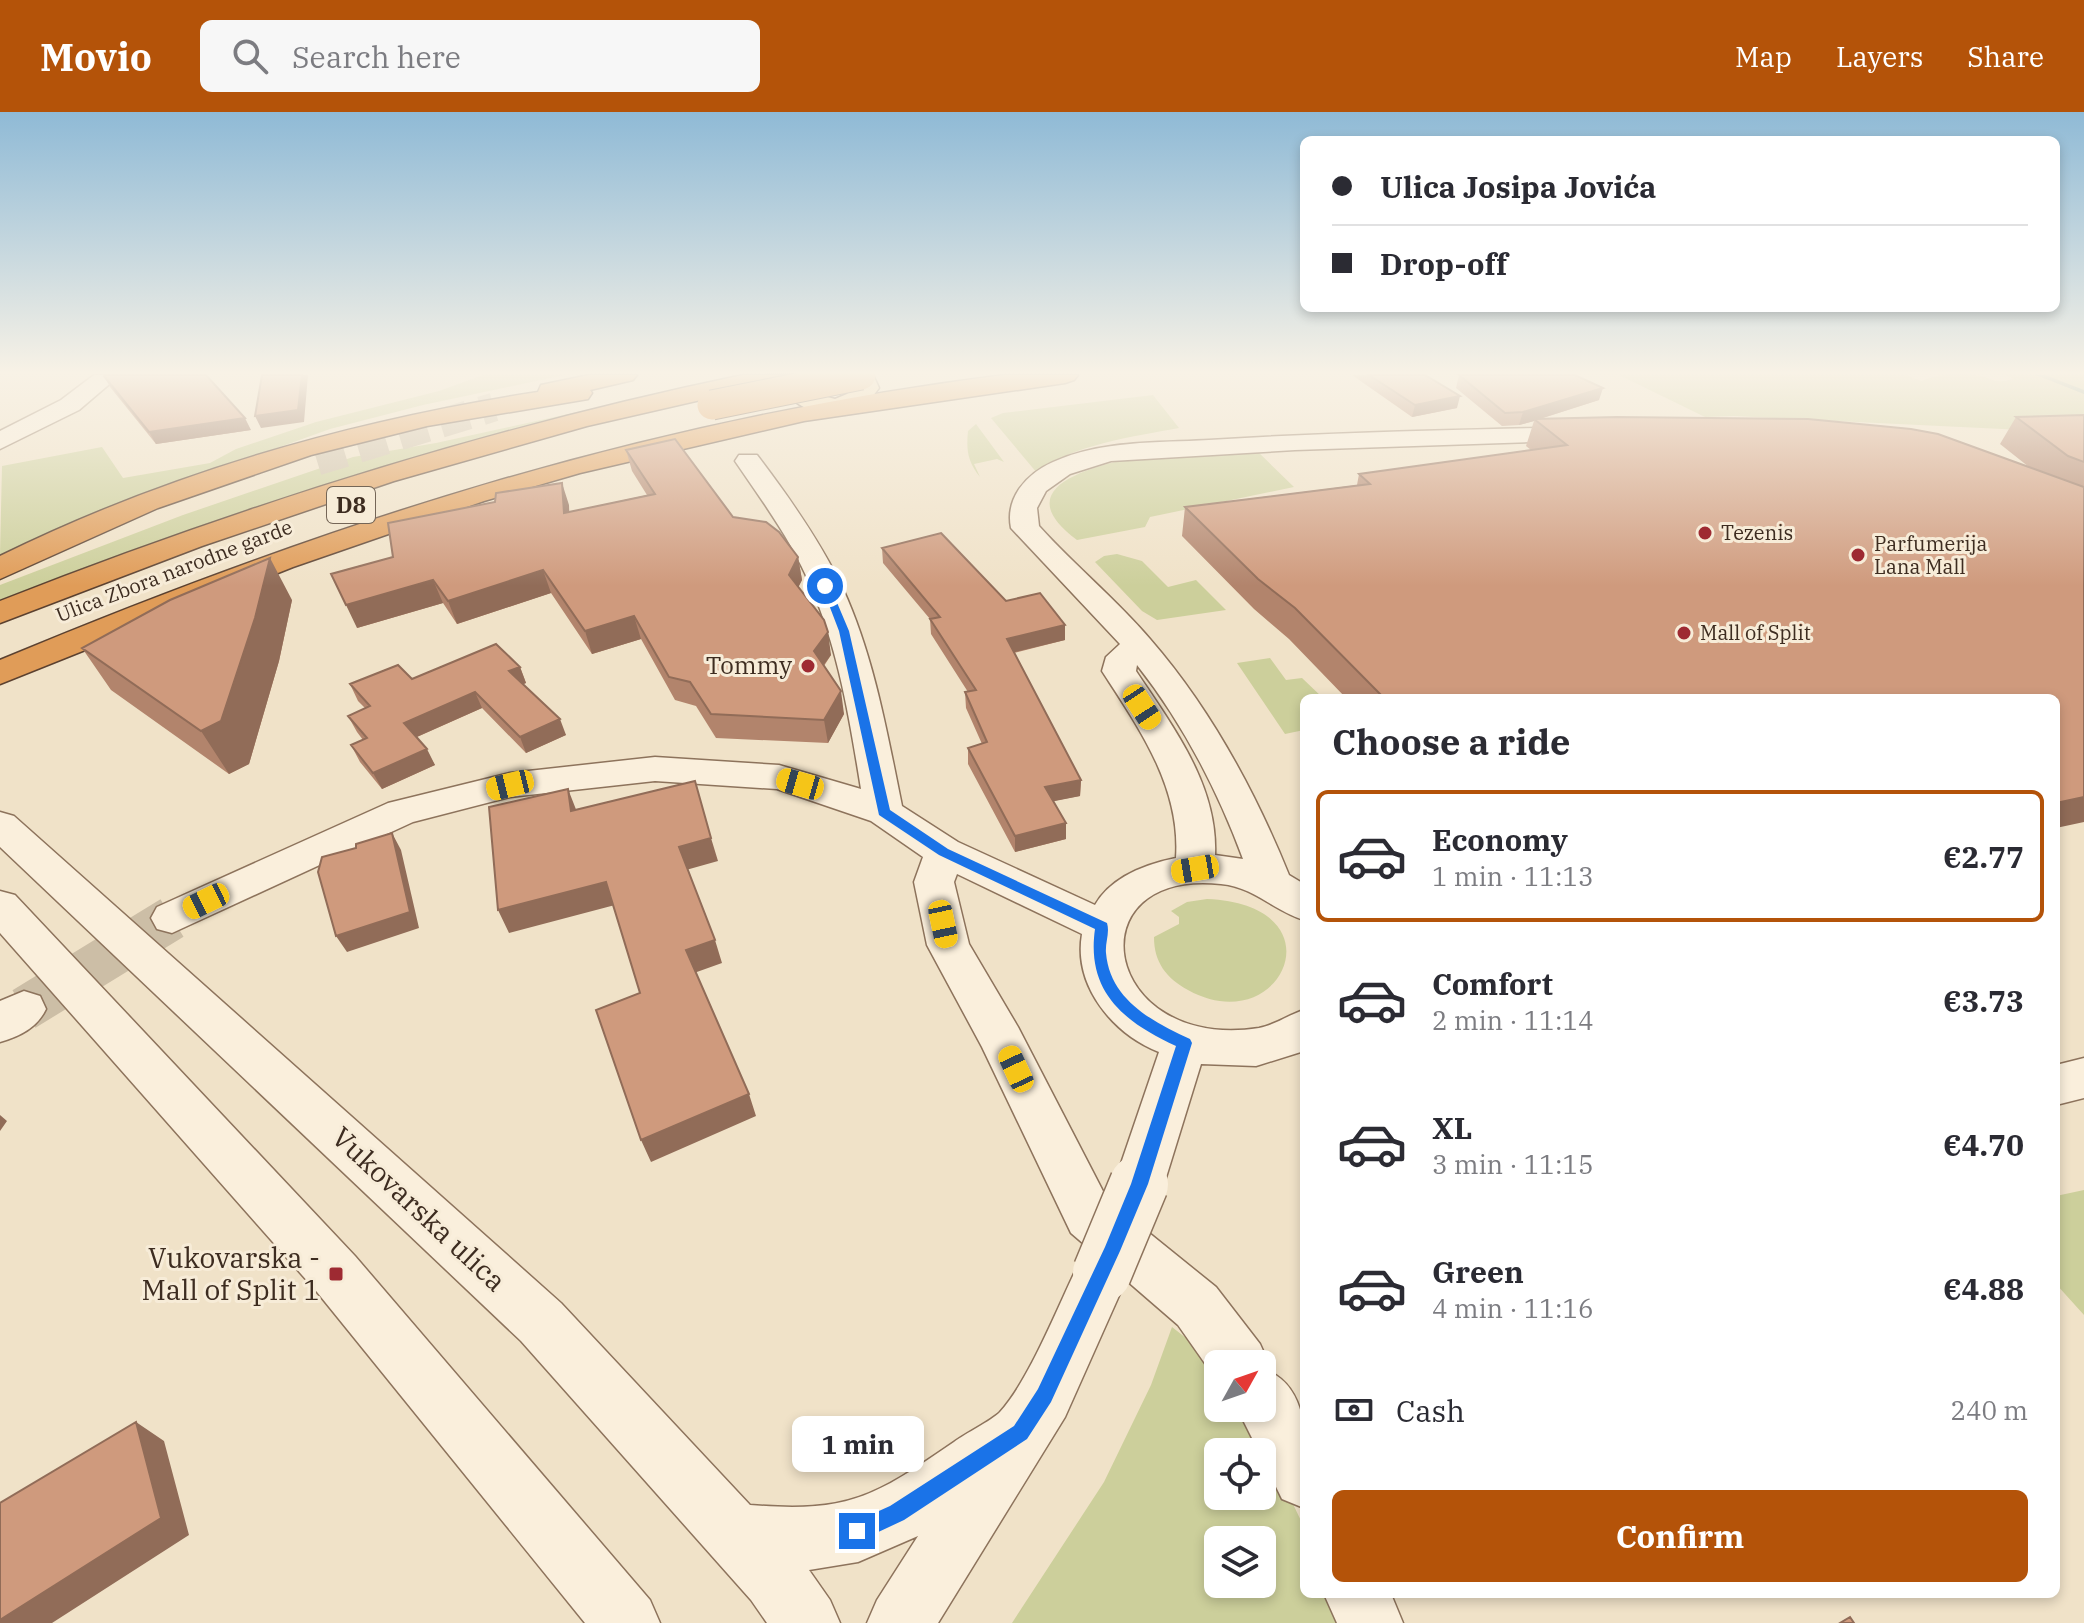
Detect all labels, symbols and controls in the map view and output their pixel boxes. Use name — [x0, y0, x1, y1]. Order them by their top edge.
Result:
search box — [200, 20, 760, 92]
text: Movio — [40, 32, 152, 81]
icon: search — [228, 34, 272, 78]
text: Search here — [292, 37, 461, 76]
text: Map — [1735, 38, 1792, 75]
text: Layers — [1836, 38, 1923, 75]
text: Share — [1967, 38, 2044, 75]
text: Ulica Josipa Jovića — [1380, 167, 1656, 206]
text: Drop-off — [1380, 244, 1508, 283]
road number: D8 — [327, 487, 375, 523]
street label: Ulica Zbora narodne garde — [52, 513, 296, 628]
place label: Tezenis — [1721, 519, 1793, 546]
marker: Tezenis — [1696, 524, 1714, 542]
place label: Parfumerija Lana Mall — [1874, 530, 1987, 580]
marker: Parfumerija Lana Mall — [1849, 546, 1867, 564]
route start — [807, 568, 843, 604]
place label: Mall of Split — [1700, 619, 1811, 646]
marker: Mall of Split — [1675, 624, 1693, 642]
place label: Tommy — [706, 649, 792, 681]
marker: Tommy — [799, 657, 817, 675]
car — [1119, 680, 1165, 734]
text: Choose a ride — [1332, 718, 1571, 765]
car — [774, 766, 826, 802]
car — [484, 768, 536, 802]
icon: car — [1336, 820, 1408, 892]
text: Economy — [1432, 820, 1568, 859]
text: €2.77 — [1943, 837, 2024, 876]
car — [1169, 853, 1221, 885]
text: 1 min · 11:13 — [1432, 859, 1594, 893]
car — [179, 880, 233, 922]
car — [926, 898, 960, 950]
icon: car — [1336, 964, 1408, 1036]
text: Comfort — [1432, 964, 1553, 1003]
text: €3.73 — [1943, 981, 2024, 1020]
text: 2 min · 11:14 — [1432, 1003, 1594, 1037]
car — [995, 1042, 1037, 1096]
icon: car — [1336, 1108, 1408, 1180]
text: XL — [1432, 1108, 1472, 1147]
street label: Vukovarska ulica — [324, 1118, 514, 1299]
text: €4.70 — [1943, 1125, 2024, 1164]
text: 3 min · 11:15 — [1432, 1147, 1594, 1181]
place label: Vukovarska - Mall of Split 1 — [141, 1239, 320, 1308]
icon: car — [1336, 1252, 1408, 1324]
text: Green — [1432, 1252, 1524, 1291]
marker: Vukovarska - Mall of Split 1 — [327, 1265, 345, 1283]
text: €4.88 — [1943, 1269, 2024, 1308]
text: 4 min · 11:16 — [1432, 1291, 1594, 1325]
north arrow — [1204, 1350, 1276, 1422]
map controls — [1204, 1350, 1276, 1598]
icon: cash — [1332, 1388, 1376, 1432]
text: Cash — [1396, 1391, 1465, 1430]
text: 240 m — [1950, 1393, 2028, 1427]
callout: 1 min — [791, 1415, 923, 1471]
text: 1 min — [822, 1427, 894, 1461]
button: locate — [1204, 1438, 1276, 1510]
button: Confirm — [1332, 1490, 2028, 1582]
route end — [839, 1513, 875, 1549]
button: layers — [1204, 1526, 1276, 1598]

